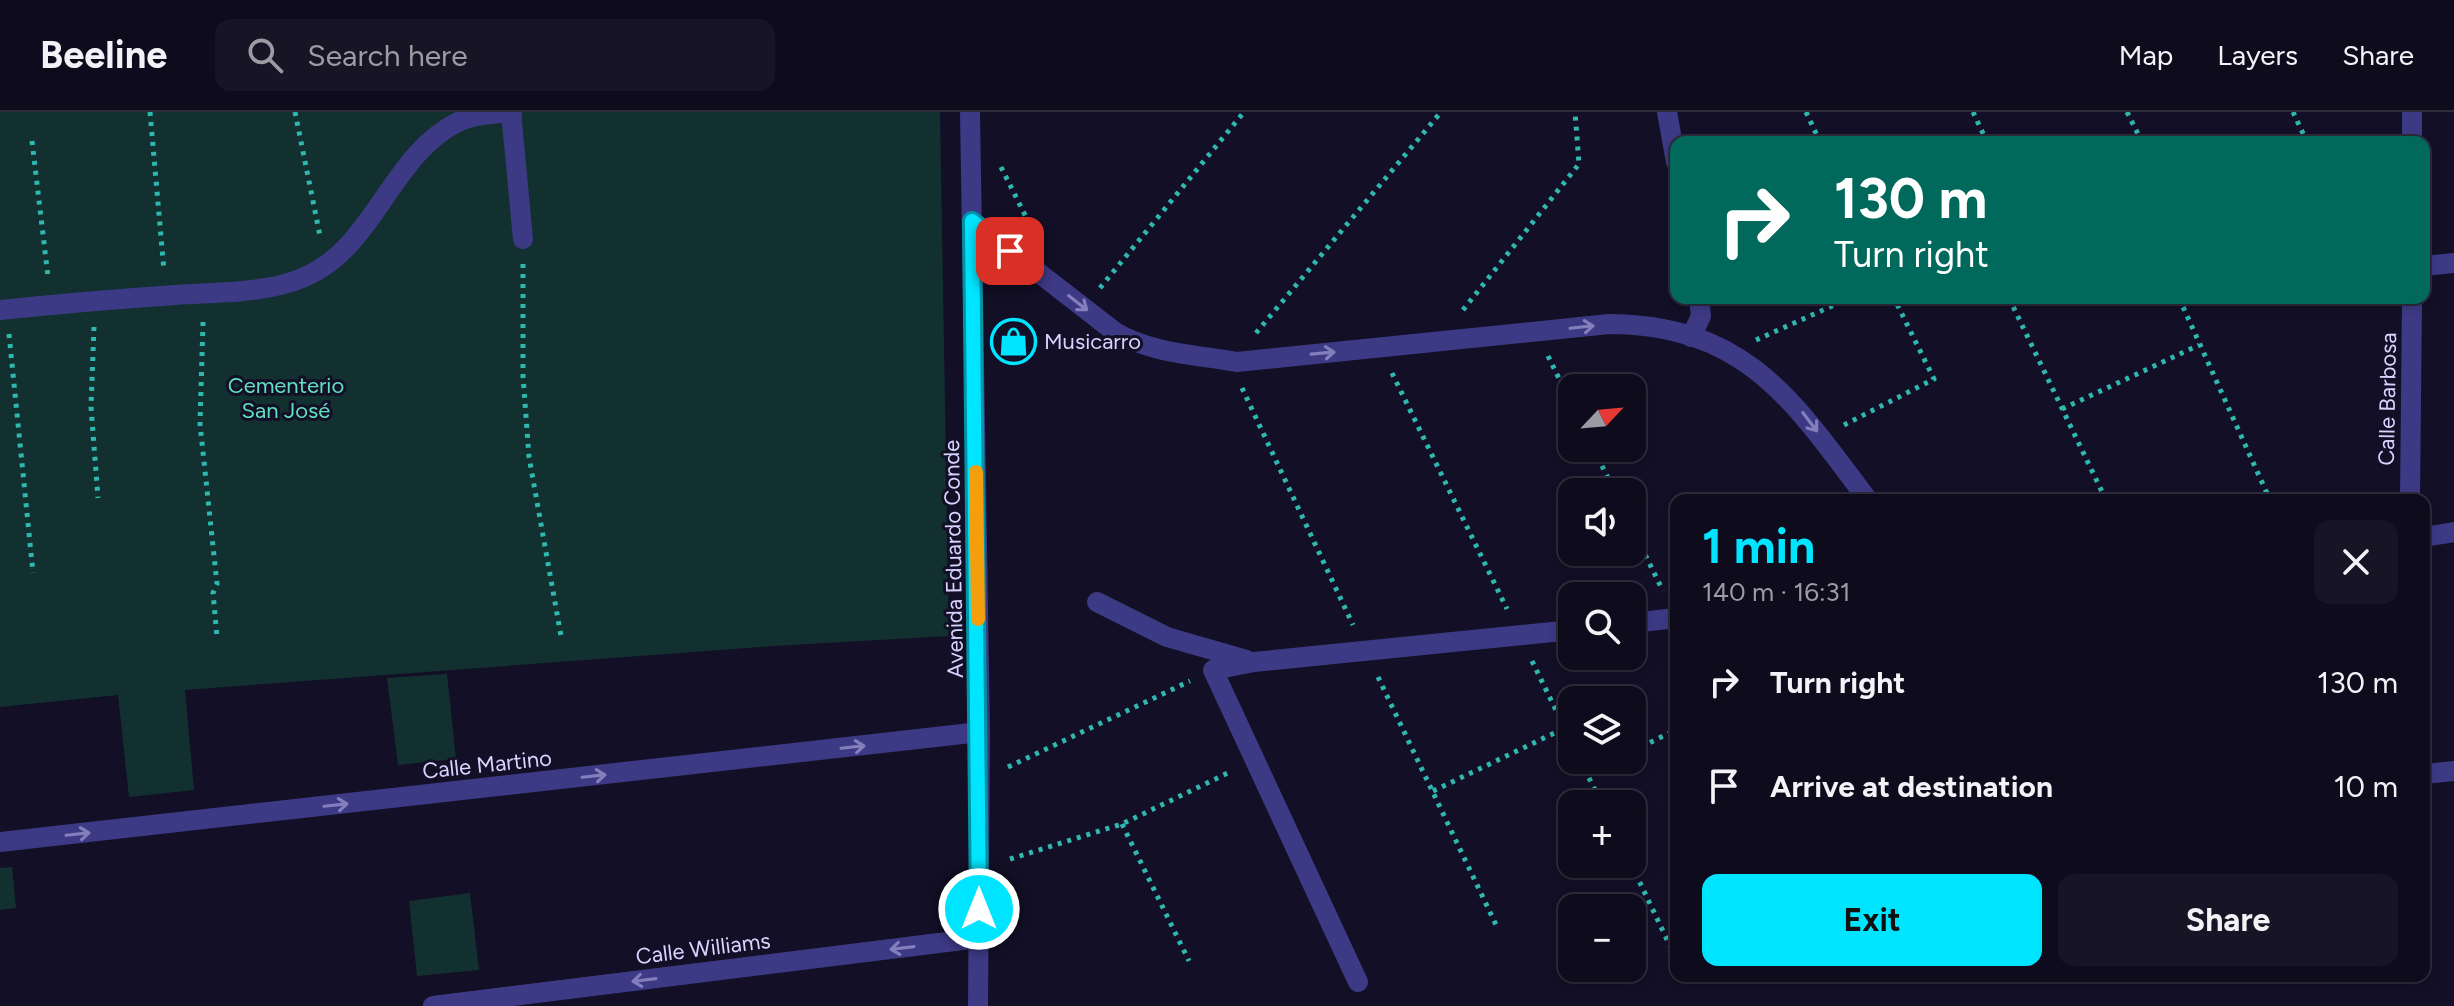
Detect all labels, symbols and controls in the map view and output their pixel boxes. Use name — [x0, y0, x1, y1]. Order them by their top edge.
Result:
search box — [215, 19, 775, 91]
text: Beeline — [40, 32, 167, 78]
icon: search — [243, 33, 287, 77]
text: Search here — [307, 37, 468, 74]
text: Map — [2119, 38, 2173, 72]
text: Layers — [2217, 38, 2298, 72]
text: Share — [2342, 38, 2414, 72]
text: 130 m — [1834, 165, 1987, 232]
icon: right — [1702, 168, 1806, 272]
pin — [976, 217, 1044, 285]
icon: arrive — [988, 229, 1032, 273]
text: Turn right — [1834, 233, 1989, 276]
one-way arrow — [1067, 295, 1088, 312]
shop icon: Musicarro — [989, 317, 1037, 365]
one-way arrow — [1568, 320, 1595, 335]
place label: Musicarro — [1044, 328, 1141, 355]
street label: Calle Barbosa — [2373, 332, 2402, 466]
one-way arrow — [1309, 345, 1336, 360]
park label: Cementerio San José — [228, 372, 344, 424]
north arrow — [1558, 374, 1646, 462]
map controls — [1558, 374, 1646, 982]
one-way arrow — [1801, 411, 1818, 433]
street label: Avenida Eduardo Conde — [938, 440, 969, 678]
button: sound — [1558, 478, 1646, 566]
text: 1 min — [1702, 517, 1815, 575]
button: close — [2314, 520, 2398, 604]
text: 140 m · 16:31 — [1702, 576, 1850, 608]
button: search — [1558, 582, 1646, 670]
icon: right — [1702, 660, 1746, 704]
text: Turn right — [1770, 664, 1905, 701]
text: 130 m — [2317, 664, 2398, 701]
button: layers — [1558, 686, 1646, 774]
one-way arrow — [839, 739, 866, 754]
street label: Calle Martino — [421, 744, 553, 785]
icon: arrive — [1702, 764, 1746, 808]
one-way arrow — [580, 768, 607, 783]
text: Arrive at destination — [1770, 768, 2053, 805]
text: 10 m — [2333, 768, 2398, 805]
button: + — [1558, 790, 1646, 878]
one-way arrow — [322, 797, 349, 812]
one-way arrow — [64, 826, 90, 841]
position arrow — [937, 867, 1021, 951]
button: Exit — [1702, 874, 2042, 966]
button: Share — [2058, 874, 2398, 966]
button: − — [1558, 894, 1646, 982]
street label: Calle Williams — [634, 927, 772, 970]
one-way arrow — [890, 941, 915, 956]
one-way arrow — [632, 973, 657, 988]

